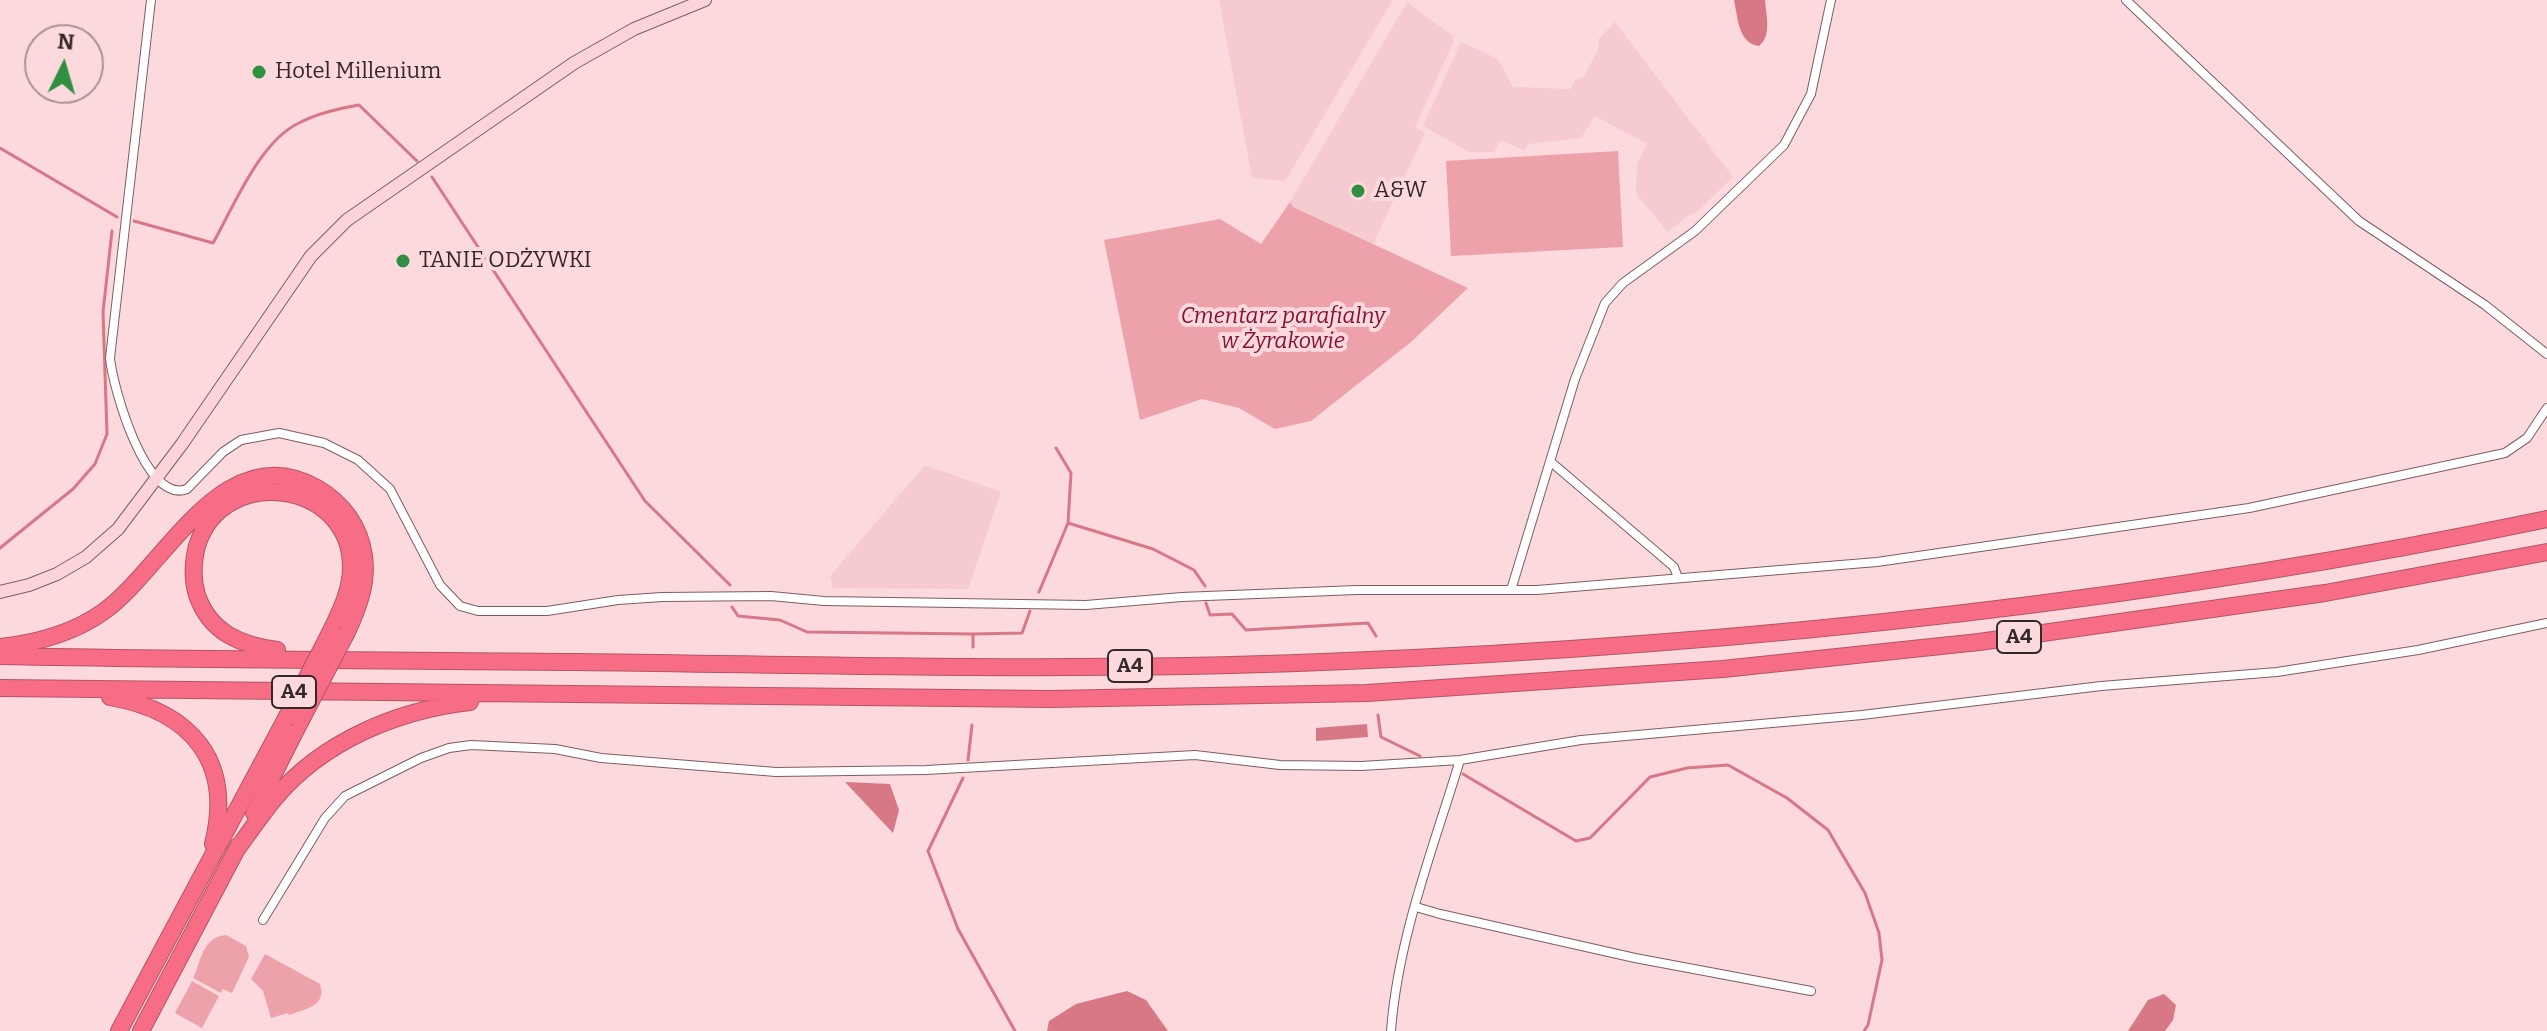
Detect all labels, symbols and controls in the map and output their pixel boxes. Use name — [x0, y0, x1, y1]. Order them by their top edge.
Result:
north arrow — [24, 24, 104, 104]
text: N — [56, 27, 76, 56]
place label: Hotel Millenium — [275, 59, 441, 85]
marker: Hotel Millenium — [250, 63, 268, 81]
place label: A&W — [1374, 178, 1426, 204]
marker: A&W — [1349, 182, 1367, 200]
place label: TANIE ODŻYWKI — [419, 248, 591, 274]
marker: TANIE ODŻYWKI — [394, 252, 412, 270]
park label: Cmentarz parafialny w Żyrakowie — [1181, 304, 1385, 356]
road number: A4 — [1997, 621, 2041, 653]
road number: A4 — [1108, 650, 1152, 682]
road number: A4 — [272, 676, 316, 708]

